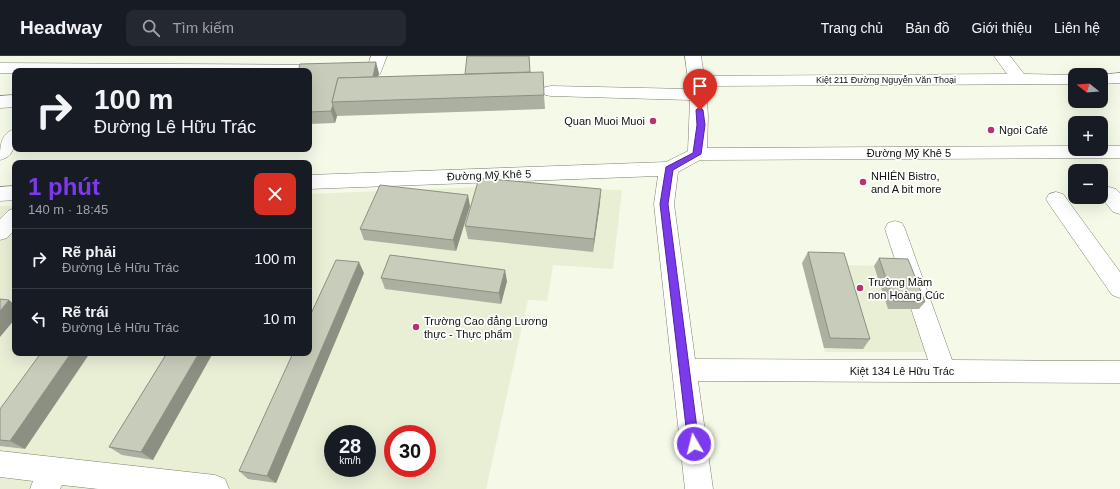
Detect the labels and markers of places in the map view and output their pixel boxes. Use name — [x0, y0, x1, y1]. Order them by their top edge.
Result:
pin — [683, 69, 717, 110]
place label: Quan Muoi Muoi — [564, 115, 645, 127]
marker: Quan Muoi Muoi — [648, 116, 658, 126]
place label: Ngoi Café — [999, 124, 1048, 136]
marker: Ngoi Café — [986, 125, 996, 135]
place label: NHIÊN Bistro, and A bit more — [871, 170, 941, 195]
marker: NHIÊN Bistro, and A bit more — [858, 177, 868, 187]
place label: Trường Mầm non Hoàng Cúc — [868, 276, 945, 301]
marker: Trường Mầm non Hoàng Cúc — [855, 283, 865, 293]
place label: Trường Cao đẳng Lương thực - Thực phẩm — [424, 315, 548, 340]
marker: Trường Cao đẳng Lương thực - Thực phẩm — [411, 322, 421, 332]

